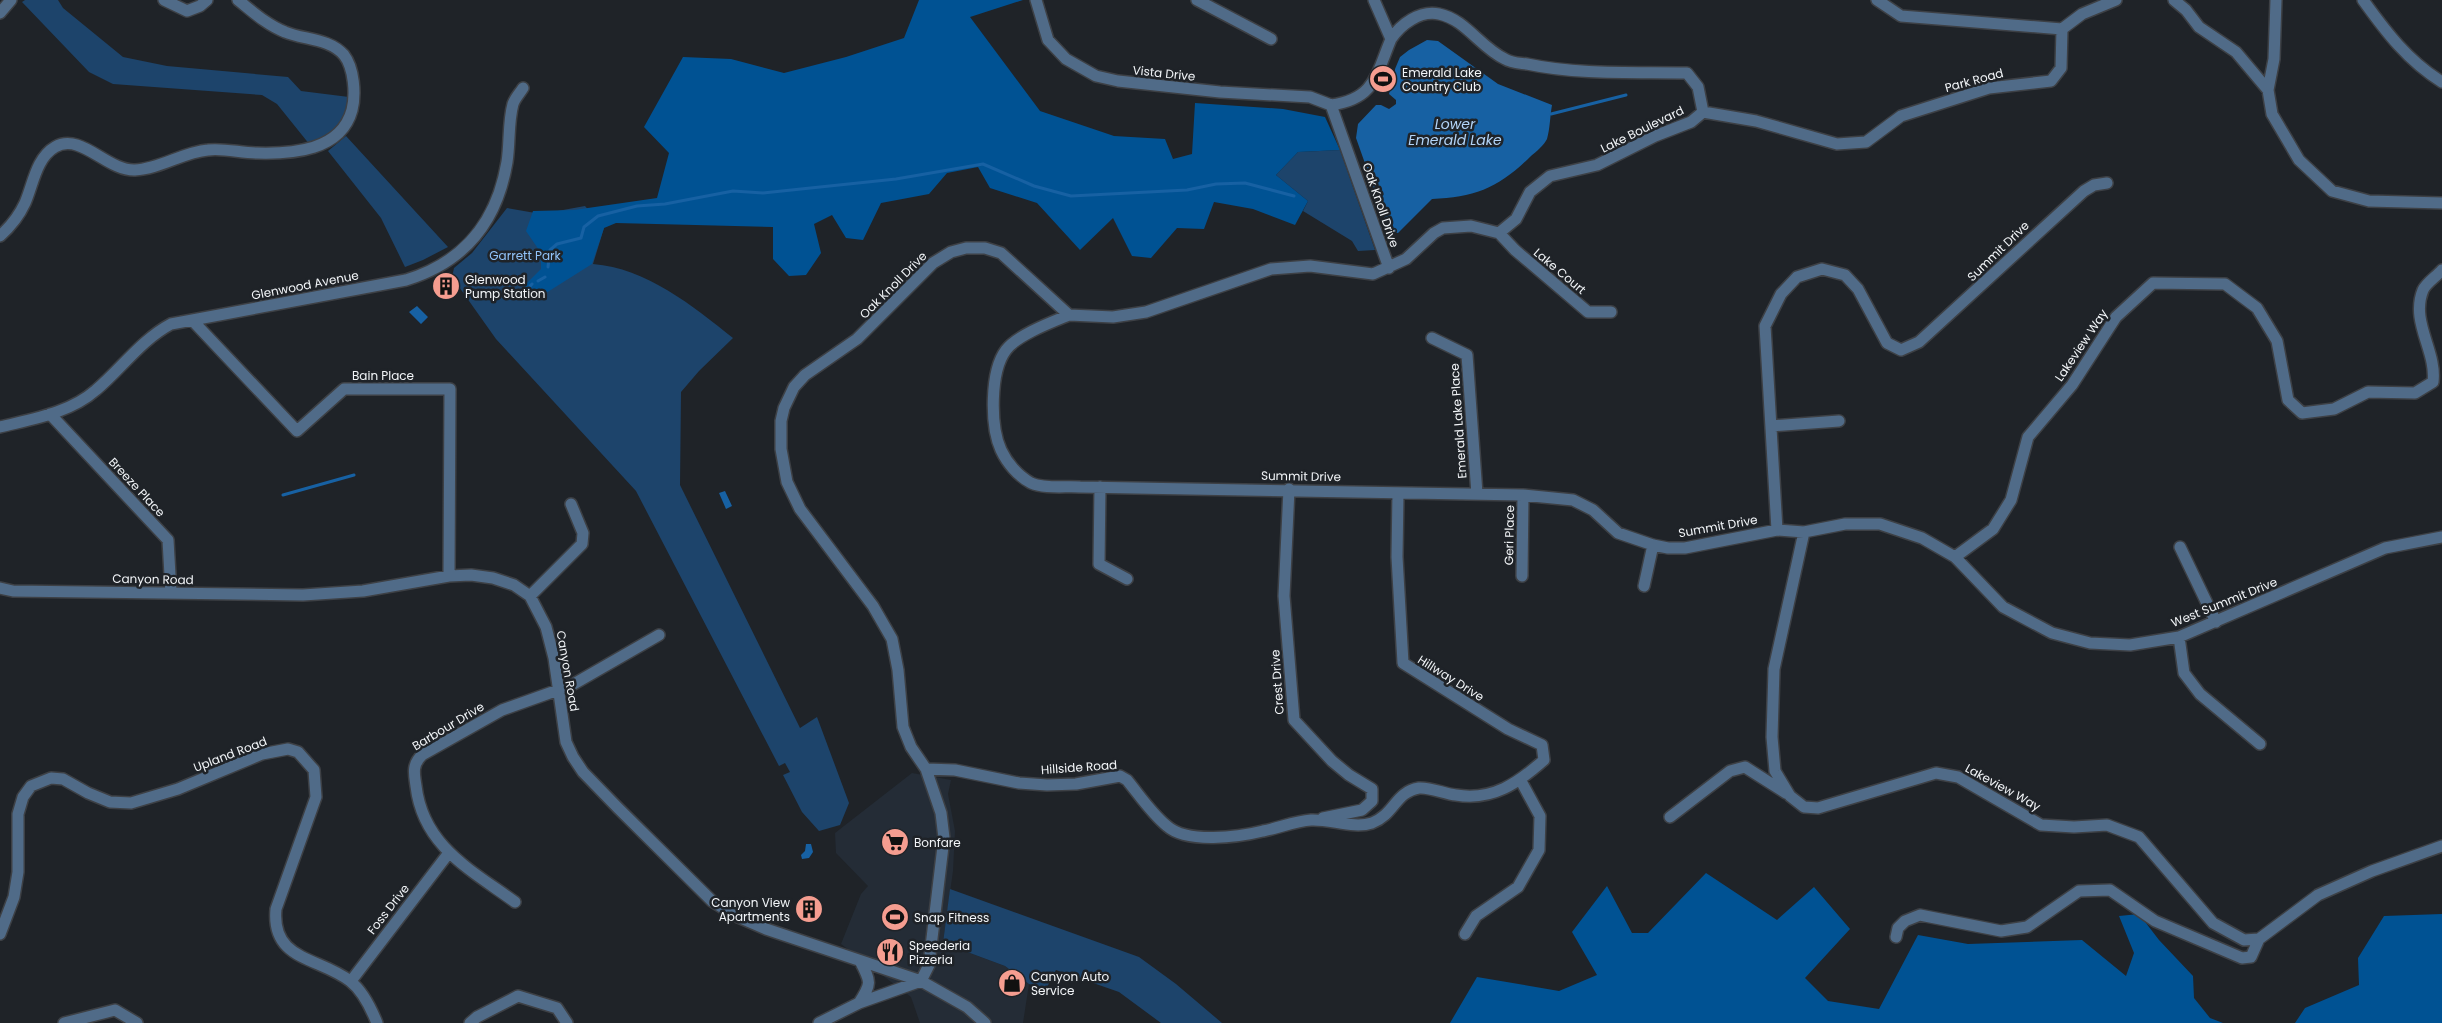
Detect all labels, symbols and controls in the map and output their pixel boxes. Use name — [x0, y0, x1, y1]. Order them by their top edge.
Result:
street label: Vista Drive — [1132, 61, 1196, 85]
sports icon: Emerald Lake Country Club — [1368, 64, 1398, 94]
place label: Emerald Lake Country Club — [1402, 64, 1482, 95]
street label: Park Road — [1943, 64, 2005, 96]
street label: Lake Boulevard — [1598, 101, 1686, 157]
water label: Lower Emerald Lake — [1408, 114, 1502, 150]
street label: Oak Knoll Drive — [1359, 160, 1403, 250]
street label: Summit Drive — [1963, 217, 2033, 285]
street label: Lake Court — [1530, 244, 1590, 298]
park label: Garrett Park — [489, 247, 562, 264]
street label: Oak Knoll Drive — [856, 248, 930, 322]
street label: Glenwood Avenue — [250, 266, 360, 304]
building icon: Glenwood Pump Station — [431, 271, 461, 301]
place label: Glenwood Pump Station — [465, 271, 546, 302]
street label: Lakeview Way — [2051, 305, 2112, 384]
street label: Emerald Lake Place — [1445, 363, 1471, 479]
street label: Bain Place — [352, 367, 414, 384]
street label: Breeze Place — [105, 454, 169, 520]
street label: Summit Drive — [1261, 467, 1341, 485]
street label: Geri Place — [1500, 505, 1518, 565]
street label: Summit Drive — [1677, 511, 1759, 541]
street label: Canyon Road — [112, 570, 194, 588]
street label: West Summit Drive — [2168, 573, 2280, 631]
street label: Canyon Road — [553, 629, 583, 713]
street label: Crest Drive — [1266, 649, 1288, 715]
street label: Hillway Drive — [1415, 651, 1487, 705]
street label: Barbour Drive — [409, 698, 487, 754]
street label: Upland Road — [191, 732, 269, 776]
street label: Hillside Road — [1040, 756, 1118, 778]
street label: Lakeview Way — [1962, 759, 2044, 815]
supermarket icon: Bonfare — [880, 827, 910, 857]
place label: Bonfare — [914, 834, 961, 851]
street label: Foss Drive — [363, 880, 413, 938]
place label: Canyon View Apartments — [711, 894, 790, 925]
building icon: Canyon View Apartments — [794, 894, 824, 924]
sports icon: Snap Fitness — [880, 902, 910, 932]
place label: Snap Fitness — [914, 909, 989, 926]
restaurant icon: Speederia Pizzeria — [875, 937, 905, 967]
place label: Speederia Pizzeria — [909, 937, 970, 968]
shop icon: Canyon Auto Service — [997, 968, 1027, 998]
place label: Canyon Auto Service — [1031, 968, 1110, 999]

